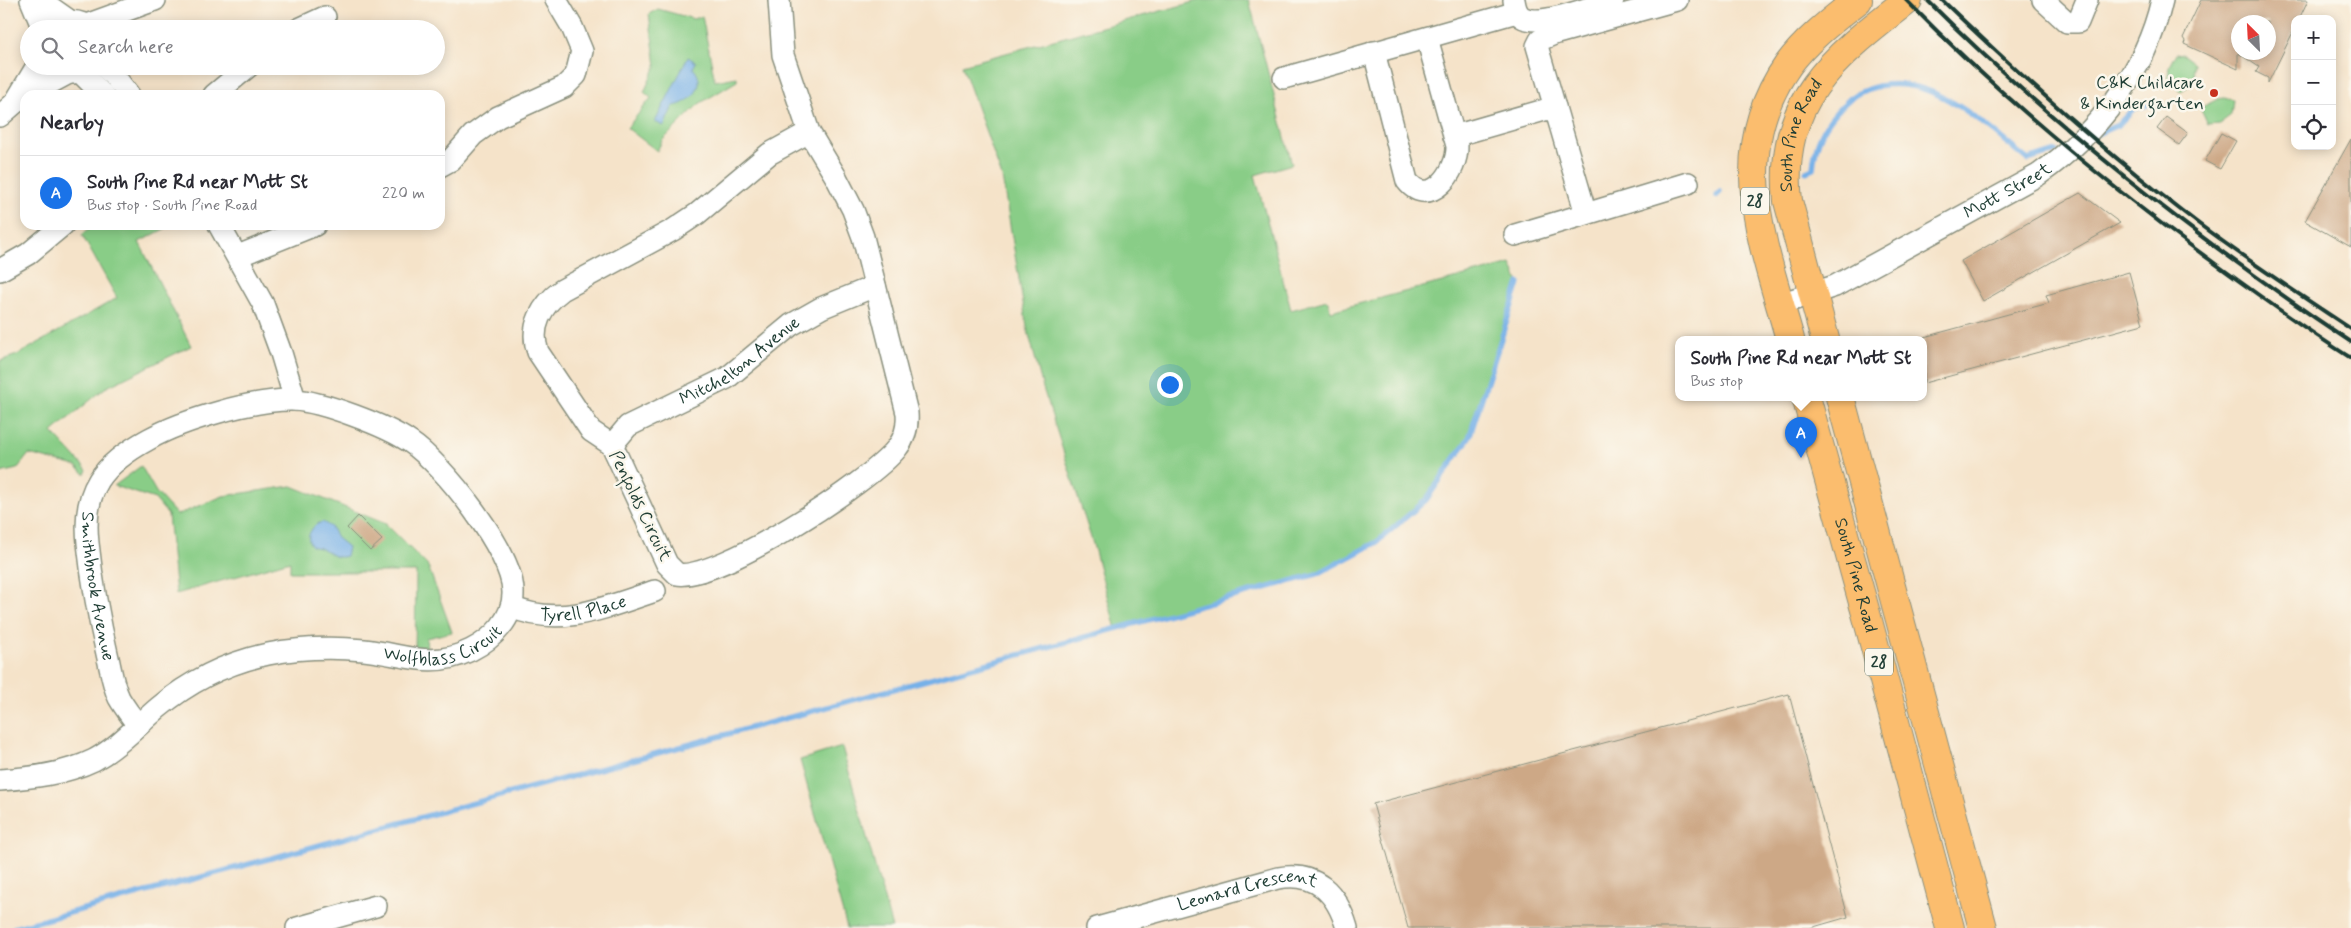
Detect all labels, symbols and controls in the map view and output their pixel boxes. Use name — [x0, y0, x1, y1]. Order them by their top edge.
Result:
north arrow — [2231, 15, 2276, 60]
map controls — [2291, 15, 2336, 150]
button: + — [2291, 15, 2336, 60]
search box — [20, 20, 445, 75]
icon: search — [38, 34, 66, 62]
text: Search here — [78, 35, 174, 60]
button: − — [2291, 60, 2336, 105]
place label: C&K Childcare & Kindergarten — [2080, 71, 2204, 118]
street label: South Pine Road — [1775, 74, 1828, 192]
marker: C&K Childcare & Kindergarten — [2208, 87, 2220, 99]
button: locate — [2291, 105, 2336, 150]
text: Nearby — [40, 109, 104, 137]
street label: Mott Street — [1960, 157, 2057, 225]
text: South Pine Rd near Mott St — [87, 170, 308, 195]
text: A — [51, 183, 61, 204]
text: 220 m — [382, 183, 425, 204]
road number: 28 — [1741, 188, 1769, 215]
text: Bus stop · South Pine Road — [87, 195, 257, 216]
street label: Mitchelton Avenue — [675, 310, 804, 411]
popup — [1675, 336, 1927, 401]
text: South Pine Rd near Mott St — [1691, 346, 1911, 371]
text: Bus stop — [1691, 371, 1743, 392]
your location — [1157, 372, 1183, 398]
pin: A — [1785, 417, 1817, 458]
street label: Penfolds Circuit — [601, 447, 677, 566]
street label: Smithbrook Avenue — [75, 511, 120, 663]
street label: South Pine Road — [1828, 515, 1883, 635]
street label: Tyrell Place — [539, 590, 630, 628]
street label: Wolfblass Circuit — [381, 620, 508, 672]
road number: 28 — [1865, 649, 1893, 676]
street label: Leonard Crescent — [1175, 865, 1322, 917]

